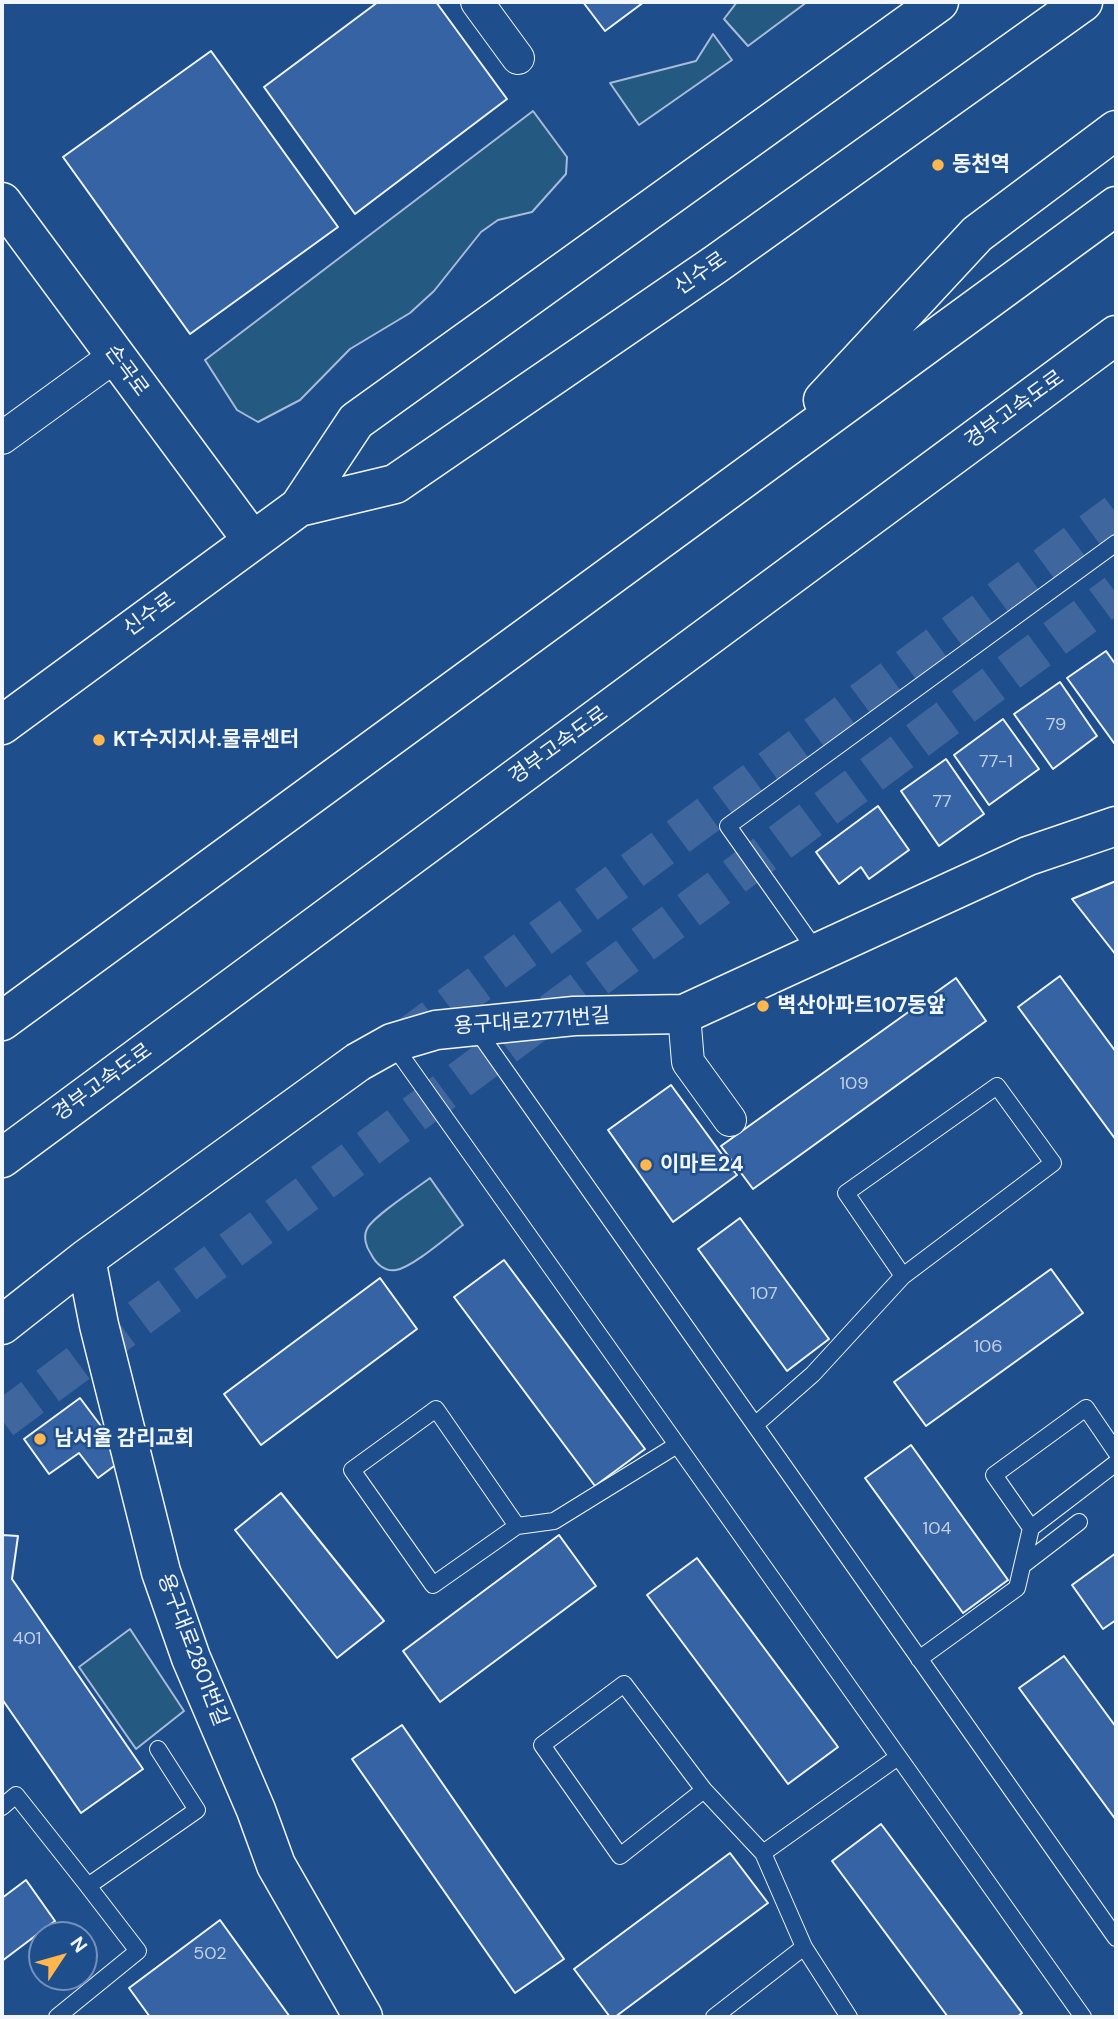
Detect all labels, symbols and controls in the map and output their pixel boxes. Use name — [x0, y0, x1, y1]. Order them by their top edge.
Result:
place label: 동천역 — [952, 152, 1010, 178]
marker: 동천역 — [930, 157, 946, 173]
street label: 신수로 — [670, 247, 732, 301]
street label: 손곡로 — [99, 340, 153, 402]
street label: 경부고속도로 — [961, 366, 1069, 454]
street label: 신수로 — [119, 588, 181, 642]
street label: 경부고속도로 — [505, 702, 613, 790]
house number: 79 — [1046, 714, 1066, 736]
place label: KT수지지사.물류센터 — [113, 727, 299, 753]
marker: KT수지지사.물류센터 — [91, 732, 107, 748]
house number: 77-1 — [979, 751, 1013, 773]
house number: 77 — [932, 791, 952, 813]
place label: 벽산아파트107동앞 — [777, 993, 946, 1019]
marker: 벽산아파트107동앞 — [755, 998, 771, 1014]
street label: 용구대로2771번길 — [453, 1004, 611, 1040]
street label: 경부고속도로 — [49, 1039, 157, 1127]
house number: 109 — [839, 1073, 869, 1095]
place label: 이마트24 — [660, 1152, 744, 1178]
marker: 이마트24 — [638, 1157, 654, 1173]
house number: 107 — [750, 1283, 778, 1305]
house number: 106 — [973, 1336, 1003, 1358]
place label: 남서울 감리교회 — [54, 1426, 194, 1452]
marker: 남서울 감리교회 — [32, 1431, 48, 1447]
house number: 104 — [923, 1518, 951, 1540]
street label: 용구대로2801번길 — [151, 1570, 233, 1730]
house number: 401 — [13, 1628, 41, 1650]
north arrow — [28, 1921, 98, 1991]
text: N — [65, 1932, 93, 1957]
house number: 502 — [193, 1943, 227, 1965]

